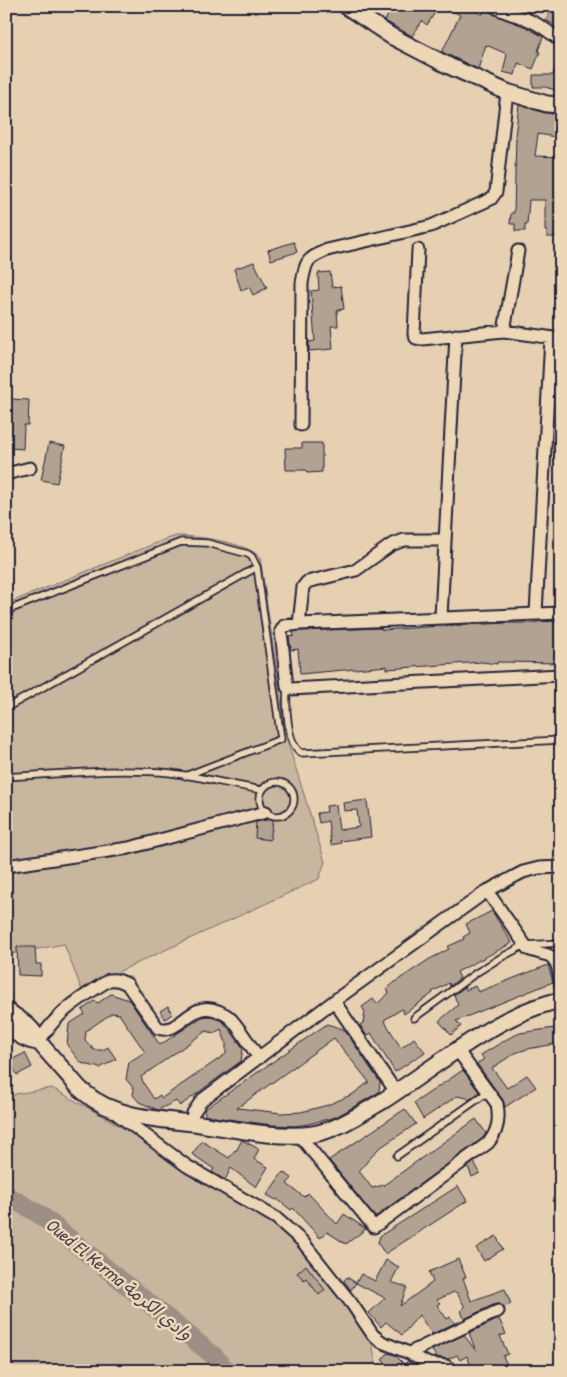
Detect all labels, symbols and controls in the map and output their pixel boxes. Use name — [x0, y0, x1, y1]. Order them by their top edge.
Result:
water label: Oued El Kerma وادي الكرمة — [40, 1212, 198, 1347]

